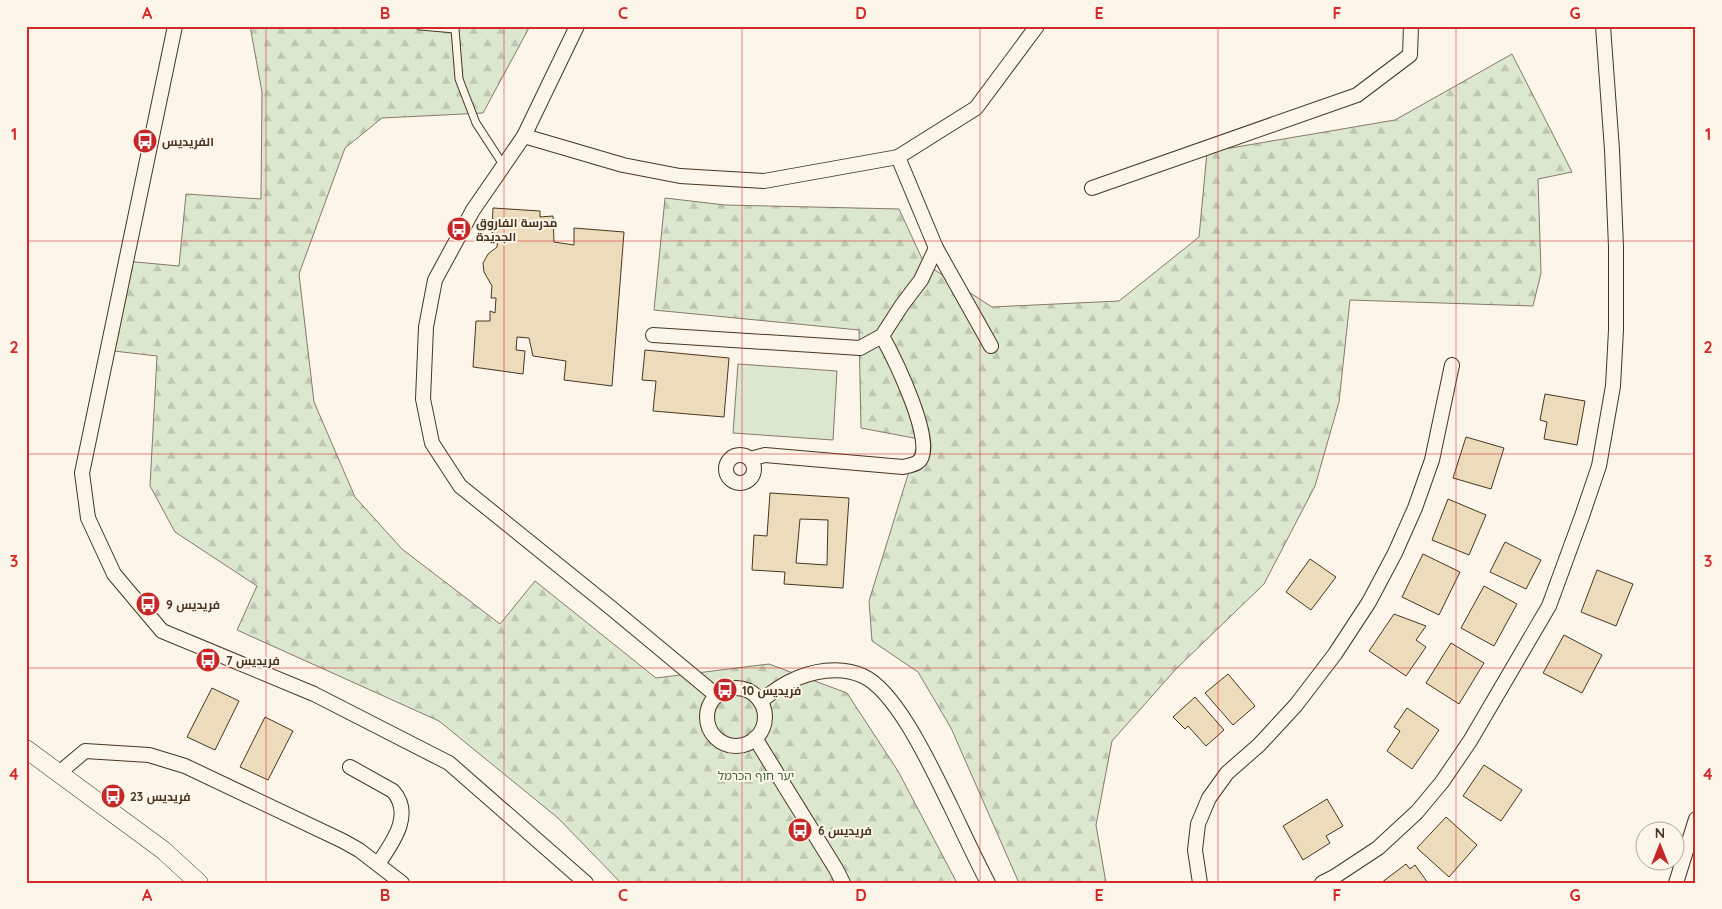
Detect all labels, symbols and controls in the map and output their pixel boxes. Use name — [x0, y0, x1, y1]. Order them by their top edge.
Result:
text: A — [142, 3, 153, 23]
text: B — [380, 3, 390, 23]
text: C — [618, 3, 628, 23]
text: D — [855, 3, 867, 23]
text: E — [1094, 3, 1104, 23]
text: F — [1333, 3, 1342, 23]
text: G — [1569, 3, 1581, 23]
text: 1 — [11, 124, 17, 144]
text: 1 — [1705, 124, 1711, 144]
bus stop icon: الفريديس — [132, 128, 158, 154]
place label: الفريديس — [162, 134, 214, 150]
place label: مدرسة الفاروق الجديدة — [476, 215, 558, 244]
bus stop icon: مدرسة الفاروق الجديدة — [446, 216, 472, 242]
text: 2 — [9, 337, 19, 357]
text: 2 — [1703, 337, 1713, 357]
text: 3 — [10, 551, 18, 571]
text: 3 — [1704, 551, 1712, 571]
bus stop icon: فريديس 9 — [135, 591, 161, 617]
place label: فريديس 9 — [166, 597, 220, 613]
bus stop icon: فريديس 7 — [195, 647, 221, 673]
place label: فريديس 7 — [226, 653, 280, 669]
bus stop icon: فريديس 10 — [712, 677, 738, 703]
place label: فريديس 10 — [742, 683, 801, 699]
text: 4 — [9, 764, 19, 784]
text: 4 — [1703, 764, 1713, 784]
park label: יער חוף הכרמל — [718, 768, 794, 783]
bus stop icon: فريديس 23 — [100, 783, 126, 809]
place label: فريديس 23 — [130, 789, 191, 805]
bus stop icon: فريديس 6 — [787, 817, 813, 843]
north arrow — [1634, 822, 1684, 872]
place label: فريديس 6 — [818, 823, 872, 839]
text: N — [1655, 824, 1665, 842]
text: A — [142, 885, 153, 905]
text: B — [380, 885, 390, 905]
text: C — [618, 885, 628, 905]
text: D — [855, 885, 867, 905]
text: E — [1094, 885, 1104, 905]
text: F — [1333, 885, 1342, 905]
text: G — [1569, 885, 1581, 905]

